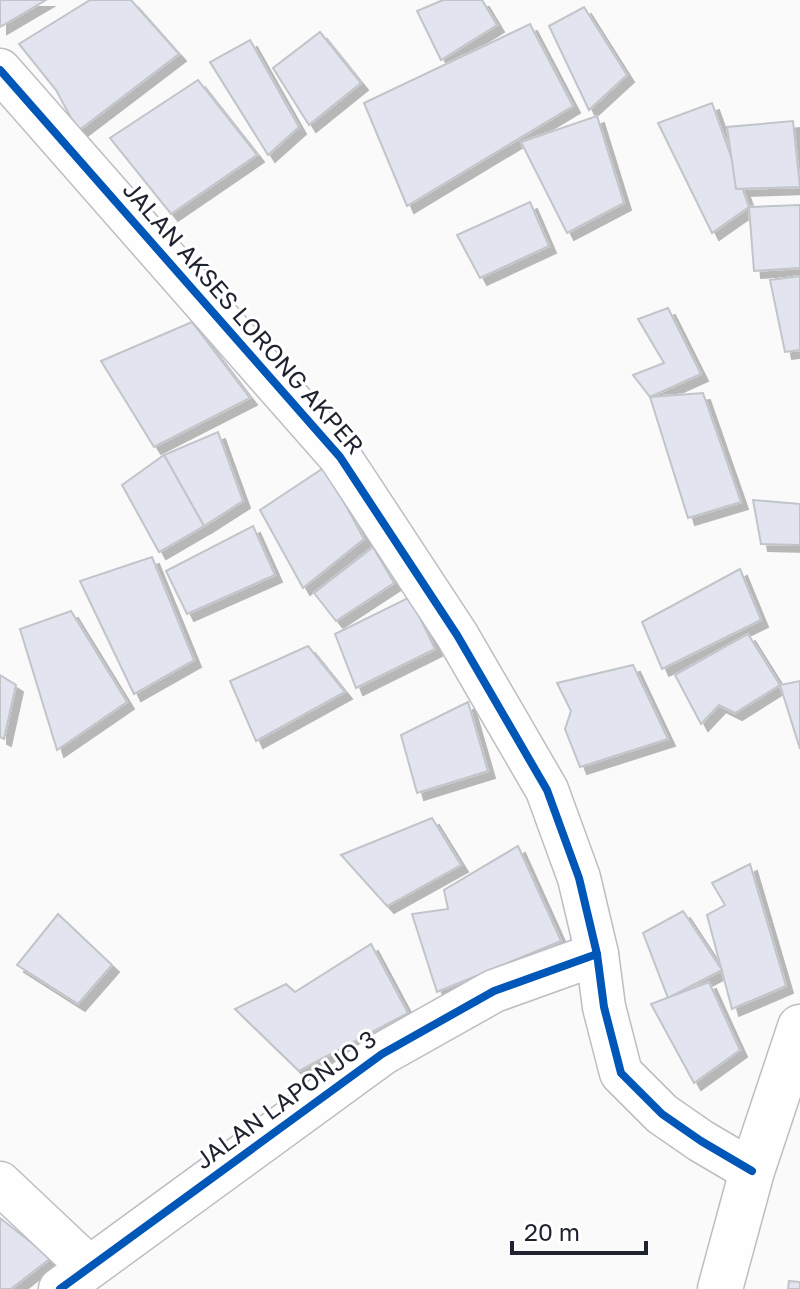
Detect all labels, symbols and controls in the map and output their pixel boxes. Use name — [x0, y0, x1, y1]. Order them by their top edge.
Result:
street label: JALAN AKSES LORONG AKPER — [118, 175, 371, 459]
street label: JALAN LAPONJO 3 — [189, 1023, 381, 1174]
scale bar — [512, 1205, 646, 1255]
text: 20 m — [524, 1217, 580, 1246]

